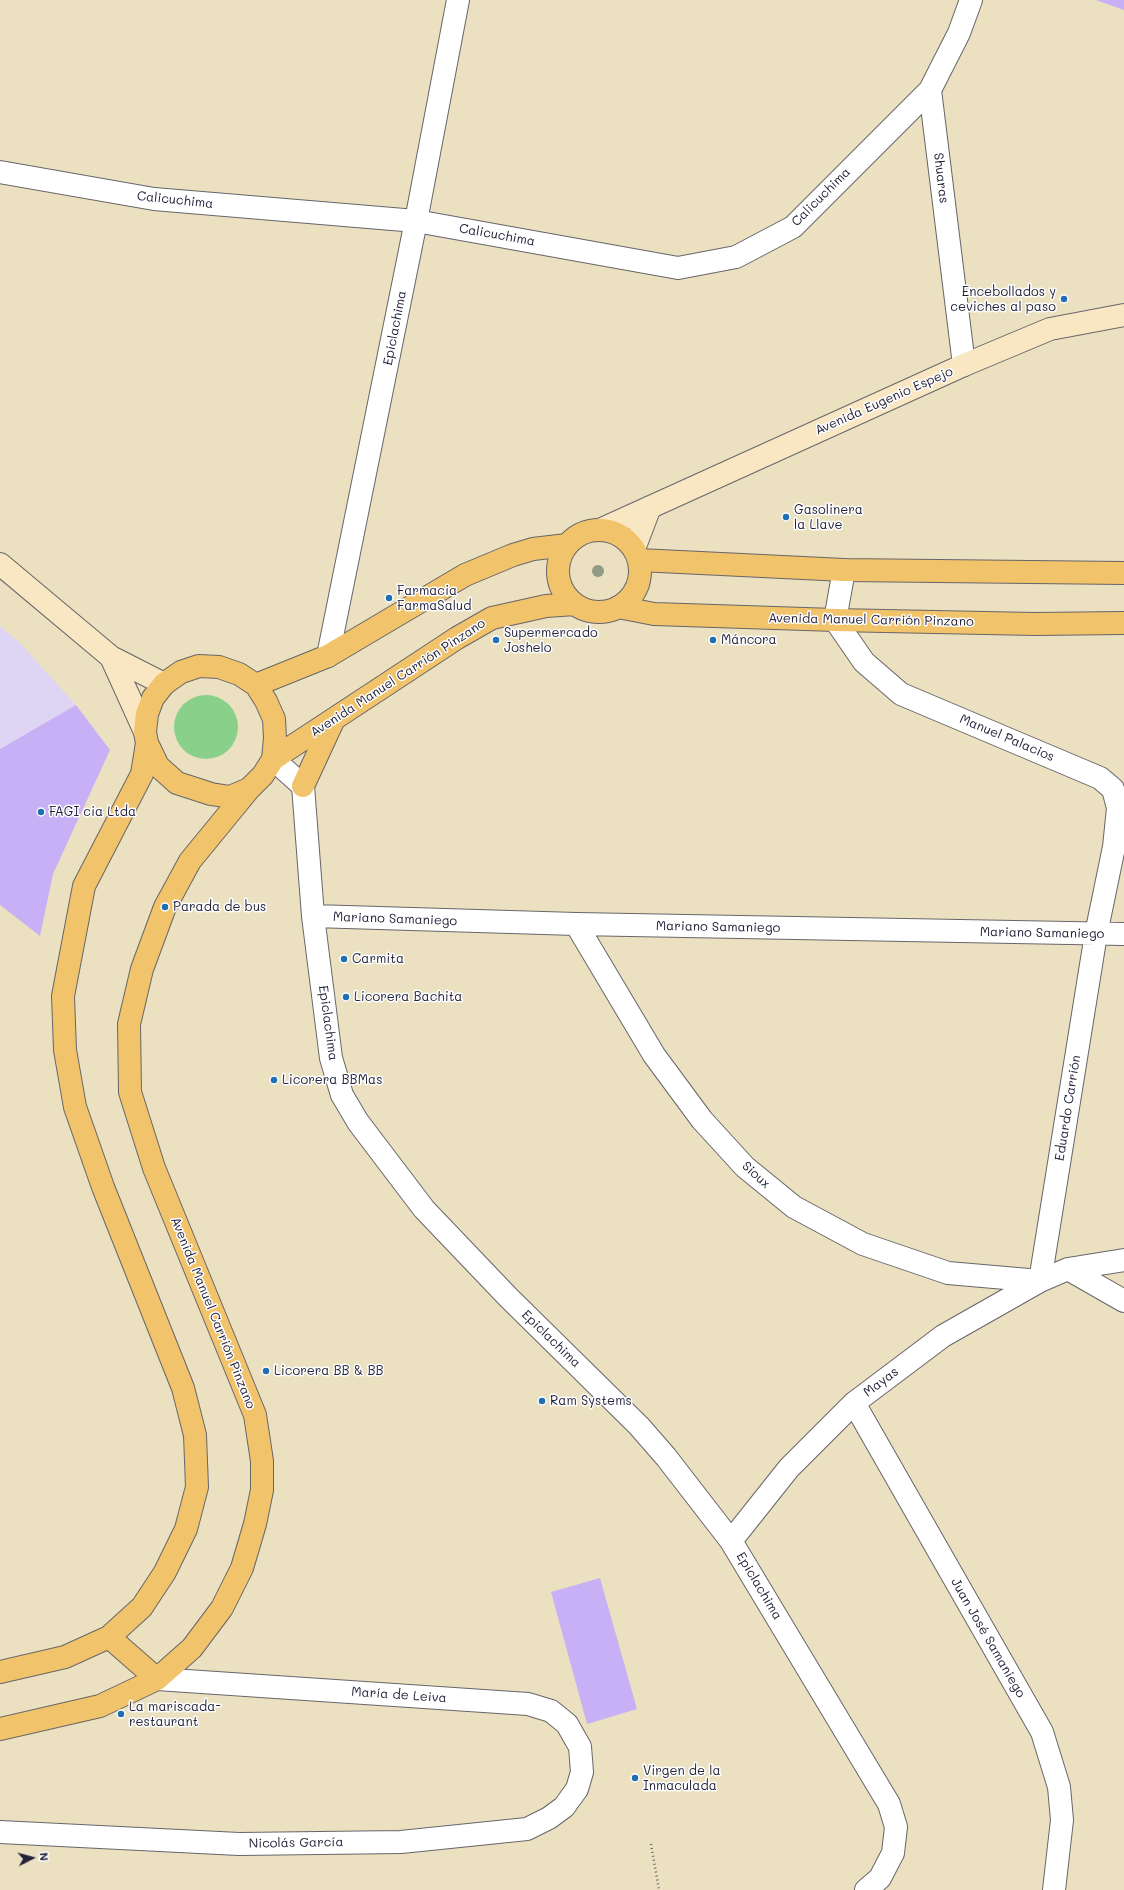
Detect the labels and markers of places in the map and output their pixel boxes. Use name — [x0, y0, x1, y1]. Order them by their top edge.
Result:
place label: Encebollados y ceviches al paso — [950, 284, 1056, 315]
marker: Encebollados y ceviches al paso — [1059, 294, 1069, 304]
place label: Gasolinera la Llave — [794, 502, 863, 533]
marker: Gasolinera la Llave — [781, 512, 791, 522]
place label: Farmacia FarmaSalud — [397, 583, 471, 614]
marker: Farmacia FarmaSalud — [384, 593, 394, 603]
place label: Supermercado Joshelo — [504, 625, 598, 656]
place label: Máncora — [721, 632, 777, 648]
marker: Supermercado Joshelo — [491, 635, 501, 645]
marker: Máncora — [708, 635, 718, 645]
place label: FAGI cia Ltda — [49, 804, 136, 820]
marker: FAGI cia Ltda — [36, 807, 46, 817]
place label: Parada de bus — [173, 899, 266, 915]
marker: Parada de bus — [160, 902, 170, 912]
place label: Carmita — [352, 951, 404, 967]
marker: Carmita — [339, 954, 349, 964]
place label: Licorera Bachita — [354, 989, 462, 1005]
marker: Licorera Bachita — [341, 992, 351, 1002]
place label: Licorera BBMas — [282, 1072, 382, 1088]
marker: Licorera BBMas — [269, 1075, 279, 1085]
place label: Licorera BB & BB — [274, 1363, 384, 1379]
marker: Licorera BB & BB — [261, 1366, 271, 1376]
place label: Ram Systems — [550, 1393, 632, 1409]
marker: Ram Systems — [537, 1396, 547, 1406]
place label: La mariscada- restaurant — [129, 1699, 221, 1730]
marker: La mariscada- restaurant — [116, 1709, 126, 1719]
place label: Virgen de la Inmaculada — [643, 1763, 721, 1794]
marker: Virgen de la Inmaculada — [630, 1773, 640, 1783]

